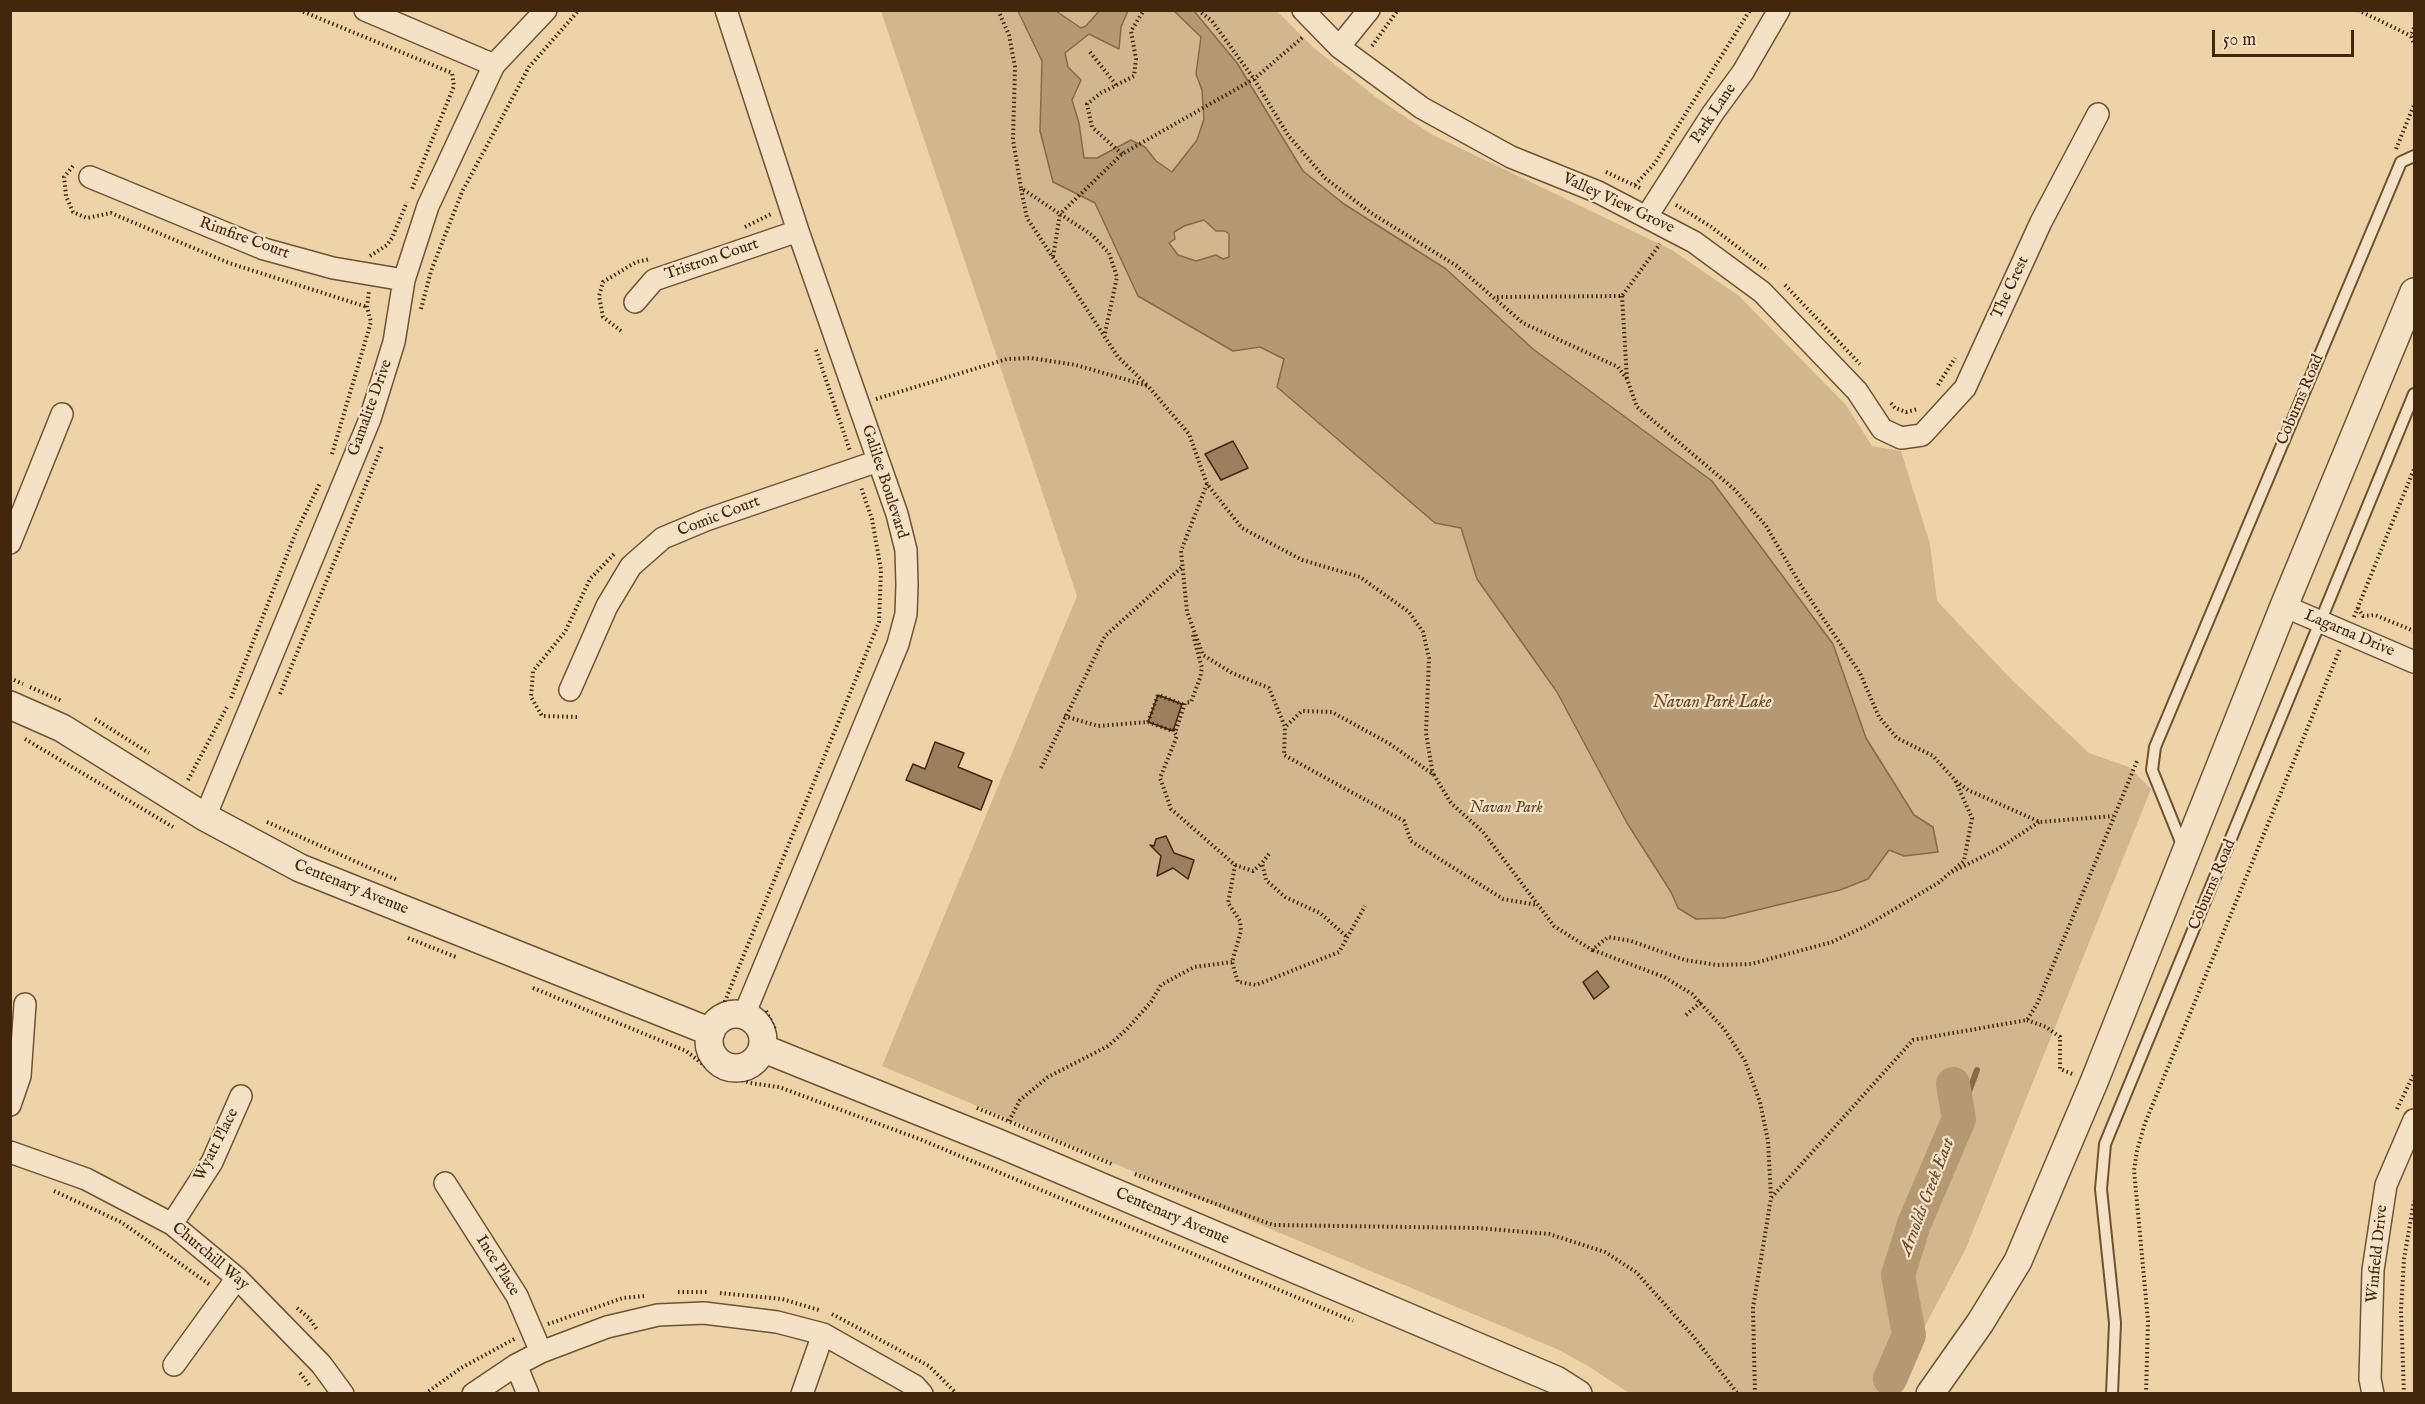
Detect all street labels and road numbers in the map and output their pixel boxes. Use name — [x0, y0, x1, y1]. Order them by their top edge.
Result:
street label: Park Lane — [1687, 80, 1741, 148]
street label: Valley View Grove — [1559, 170, 1677, 238]
street label: Rimfire Court — [196, 214, 292, 264]
street label: Tristron Court — [663, 235, 761, 285]
street label: The Crest — [1988, 254, 2034, 322]
street label: Coburns Road — [2273, 352, 2329, 448]
street label: Gamalite Drive — [345, 357, 397, 459]
street label: Galilee Boulevard — [857, 423, 911, 541]
street label: Comic Court — [675, 493, 763, 541]
street label: Lagarna Drive — [2301, 606, 2397, 662]
street label: Coburns Road — [2185, 837, 2241, 933]
street label: Centenary Avenue — [291, 856, 411, 920]
street label: Wyatt Place — [191, 1105, 243, 1185]
street label: Centenary Avenue — [1112, 1184, 1232, 1250]
street label: Winfield Drive — [2363, 1204, 2393, 1304]
street label: Churchill Way — [168, 1219, 252, 1295]
street label: Ince Place — [471, 1232, 523, 1300]

